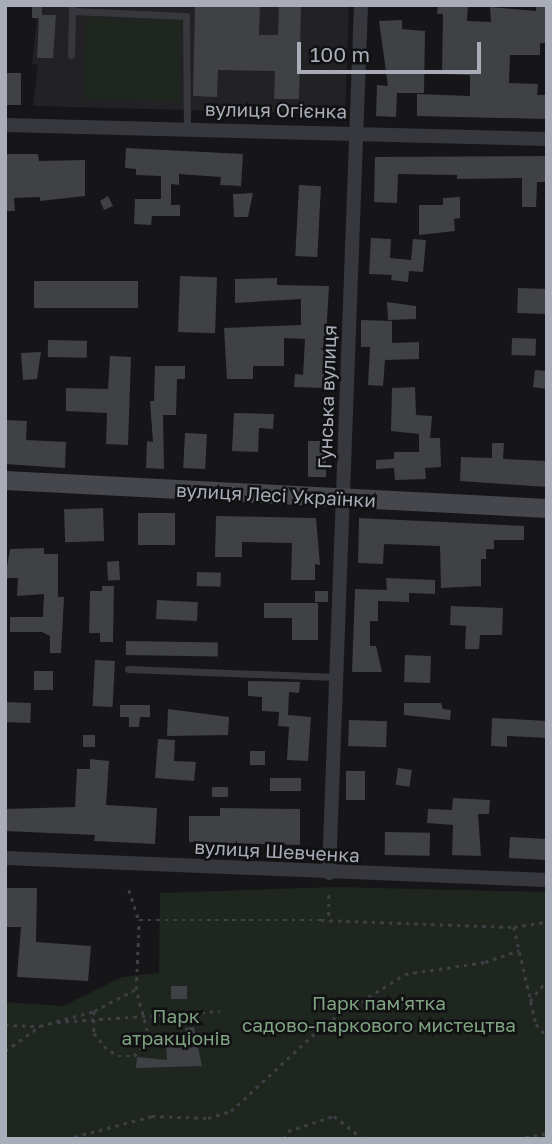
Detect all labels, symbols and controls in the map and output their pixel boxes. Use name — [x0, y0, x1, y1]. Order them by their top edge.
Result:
scale bar — [300, 28, 484, 72]
text: 100 m — [310, 41, 370, 67]
street label: вулиця Огієнка — [205, 97, 347, 123]
street label: Гунська вулиця — [313, 325, 341, 469]
street label: вулиця Лесі Українки — [175, 478, 377, 512]
street label: вулиця Шевченка — [194, 835, 360, 867]
park label: Парк пам'ятка садово-паркового мистецтва — [242, 992, 516, 1036]
park label: Парк атракціонів — [122, 1005, 230, 1049]

